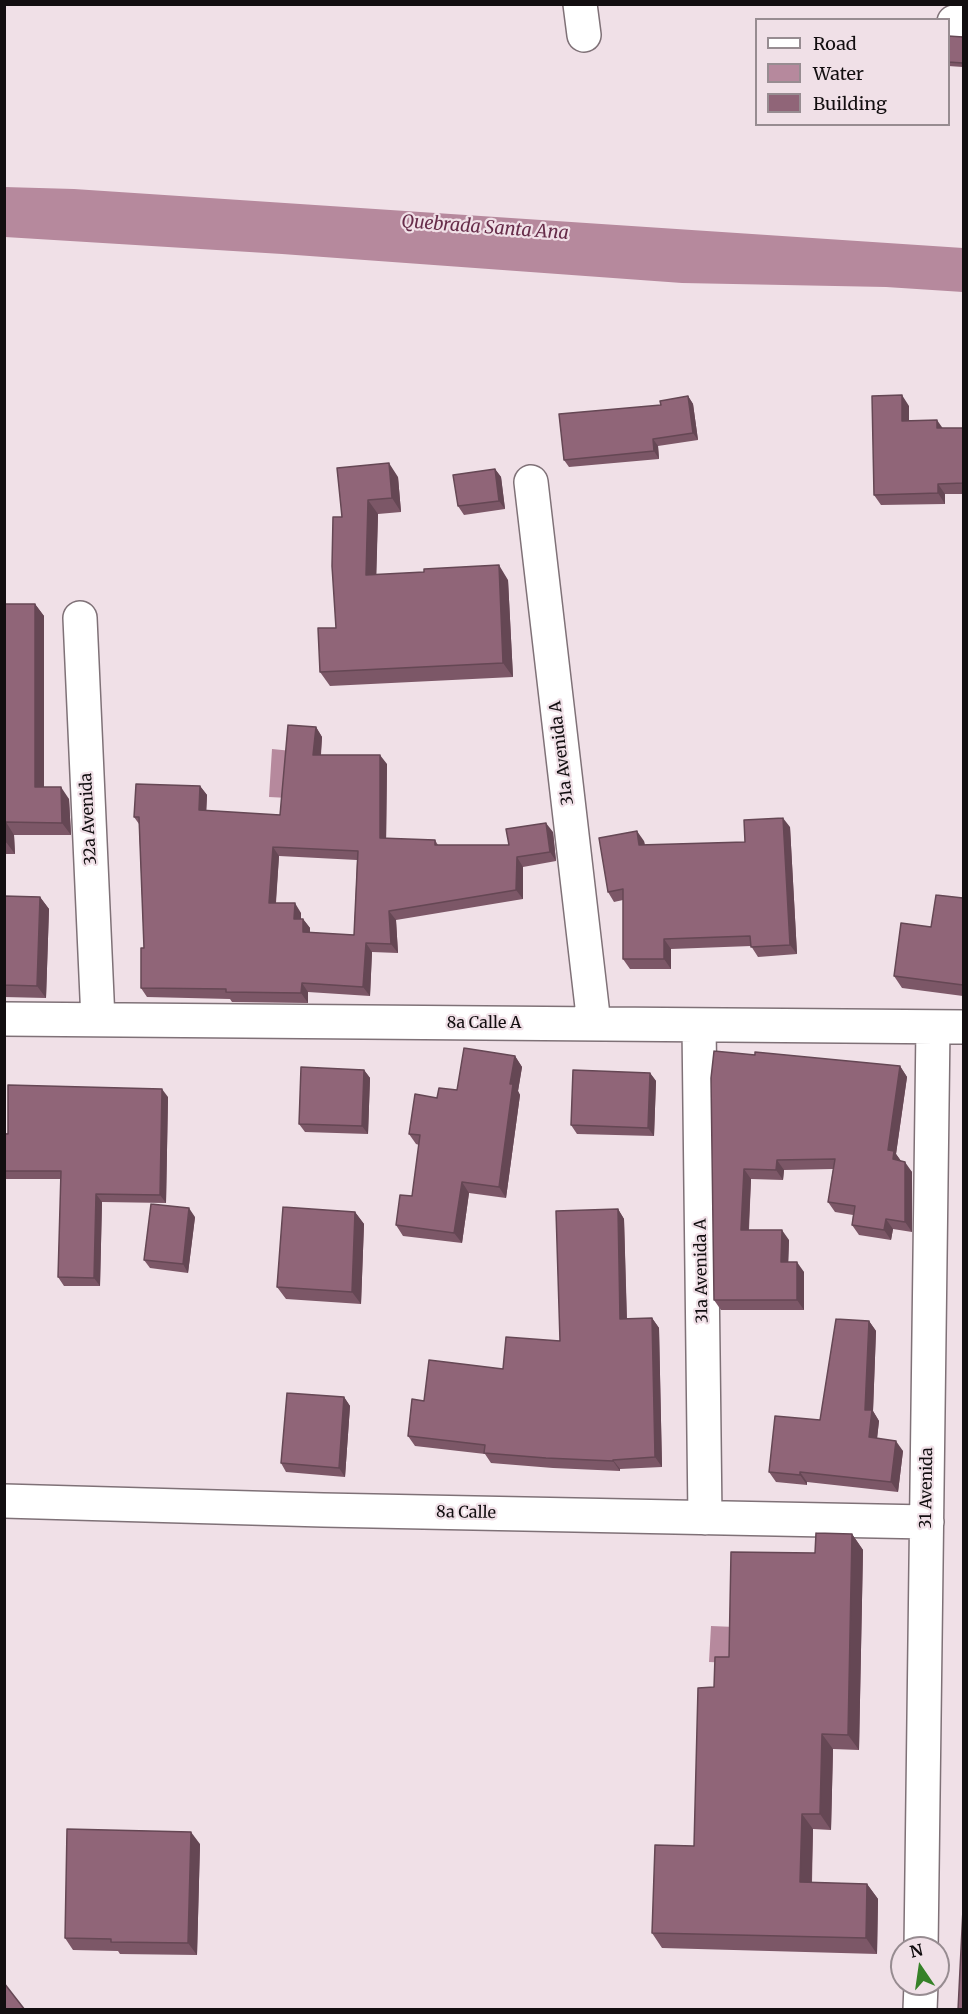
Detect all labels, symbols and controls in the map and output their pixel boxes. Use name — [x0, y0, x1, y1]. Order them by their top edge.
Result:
legend — [755, 18, 950, 126]
text: Road — [813, 32, 857, 55]
text: Water — [813, 62, 864, 85]
text: Building — [813, 92, 887, 115]
water label: Quebrada Santa Ana — [401, 211, 569, 245]
street label: 31a Avenida A — [546, 700, 578, 806]
street label: 32a Avenida — [77, 772, 101, 866]
street label: 8a Calle A — [447, 1013, 521, 1033]
street label: 31a Avenida A — [691, 1218, 713, 1324]
street label: 31 Avenida — [917, 1447, 937, 1529]
street label: 8a Calle — [436, 1503, 496, 1523]
north arrow — [890, 1936, 950, 1996]
text: N — [908, 1939, 925, 1962]

